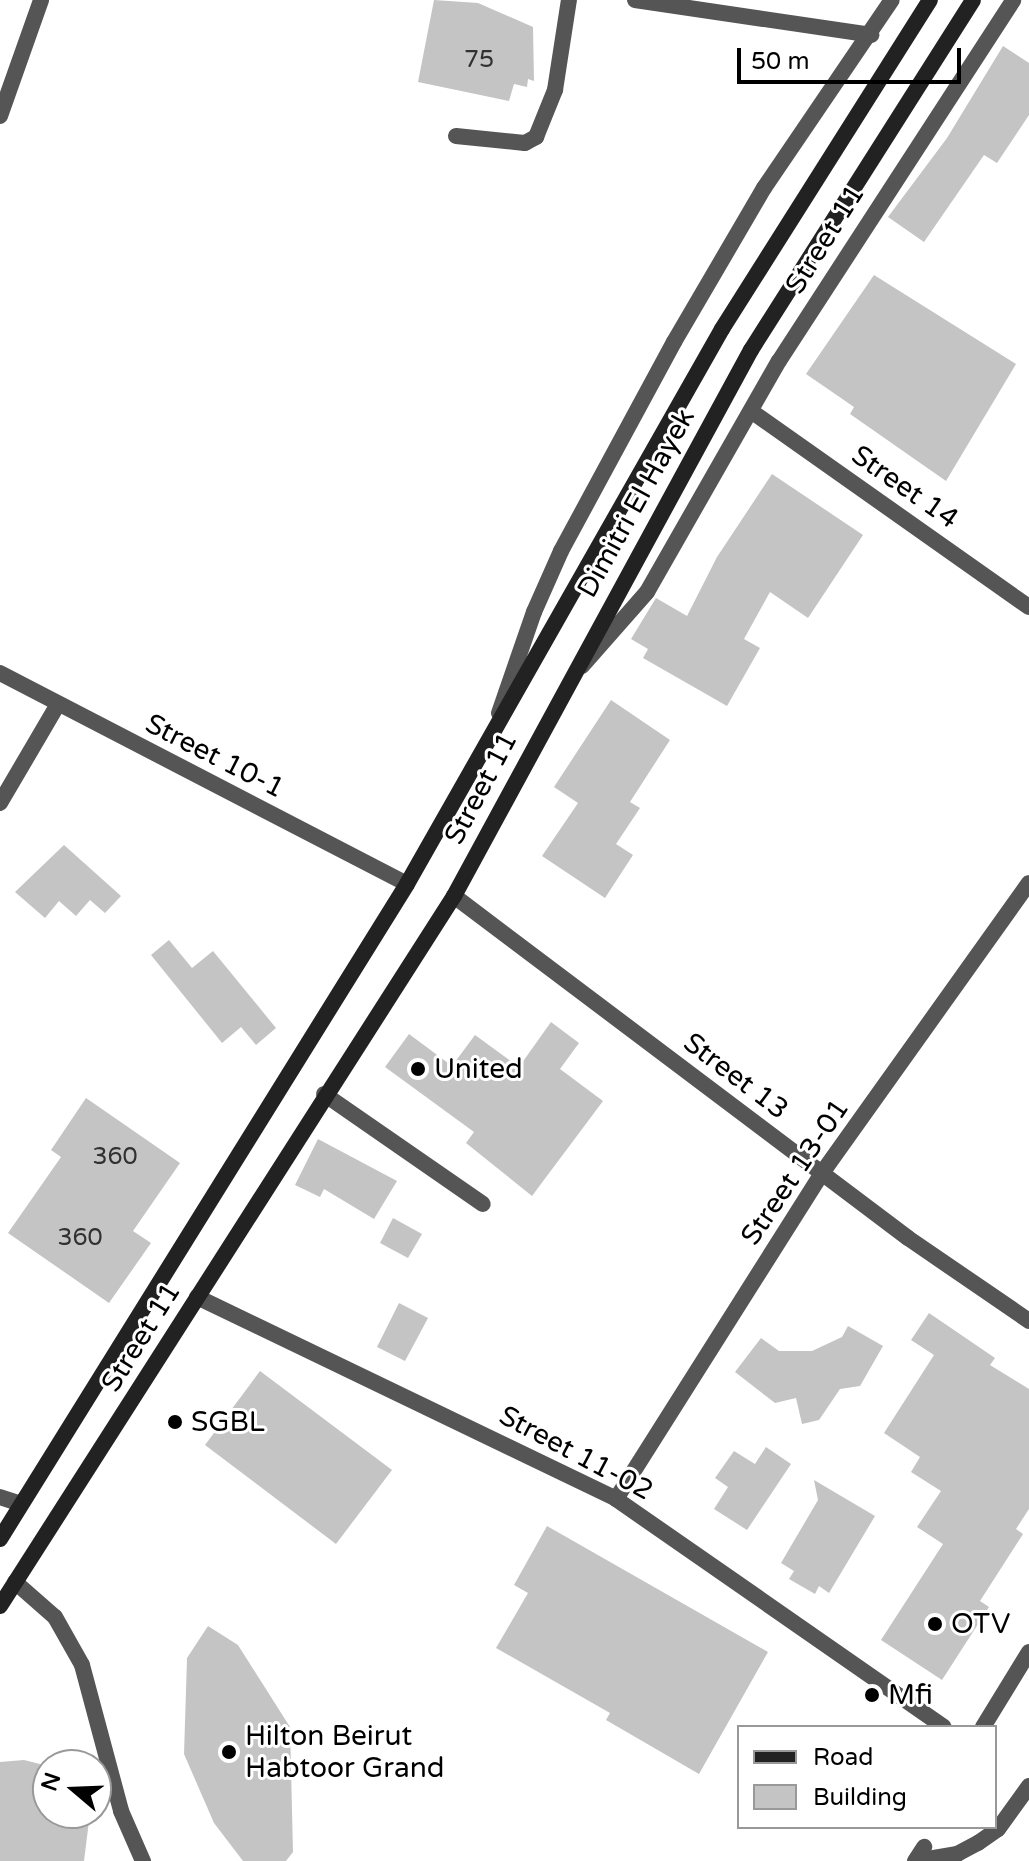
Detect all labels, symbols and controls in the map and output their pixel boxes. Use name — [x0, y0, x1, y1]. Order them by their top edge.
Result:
scale bar — [741, 32, 965, 82]
house number: 75 — [464, 46, 494, 74]
text: 50 m — [751, 47, 809, 76]
street label: Street 11 — [778, 178, 872, 300]
street label: Dimitri El Hayek — [570, 403, 702, 603]
street label: Street 14 — [845, 438, 965, 536]
street label: Street 10-1 — [140, 707, 290, 805]
street label: Street 11 — [437, 726, 525, 850]
street label: Street 13 — [677, 1026, 795, 1126]
place label: United — [434, 1052, 523, 1086]
marker: United — [409, 1060, 427, 1078]
street label: Street 13-01 — [734, 1093, 856, 1251]
house number: 360 — [92, 1143, 138, 1171]
house number: 360 — [57, 1224, 103, 1252]
street label: Street 11 — [94, 1276, 188, 1398]
street label: Street 11-02 — [493, 1398, 659, 1508]
place label: SGBL — [191, 1405, 265, 1439]
marker: SGBL — [166, 1413, 184, 1431]
place label: OTV — [951, 1607, 1010, 1641]
marker: OTV — [926, 1615, 944, 1633]
place label: Mfi — [888, 1678, 933, 1712]
marker: Mfi — [863, 1686, 881, 1704]
place label: Hilton Beirut Habtoor Grand — [245, 1719, 444, 1785]
legend — [737, 1725, 997, 1829]
marker: Hilton Beirut Habtoor Grand — [220, 1743, 238, 1761]
text: Road — [813, 1743, 873, 1772]
north arrow — [32, 1749, 112, 1829]
text: N — [36, 1769, 66, 1794]
text: Building — [813, 1783, 907, 1812]

